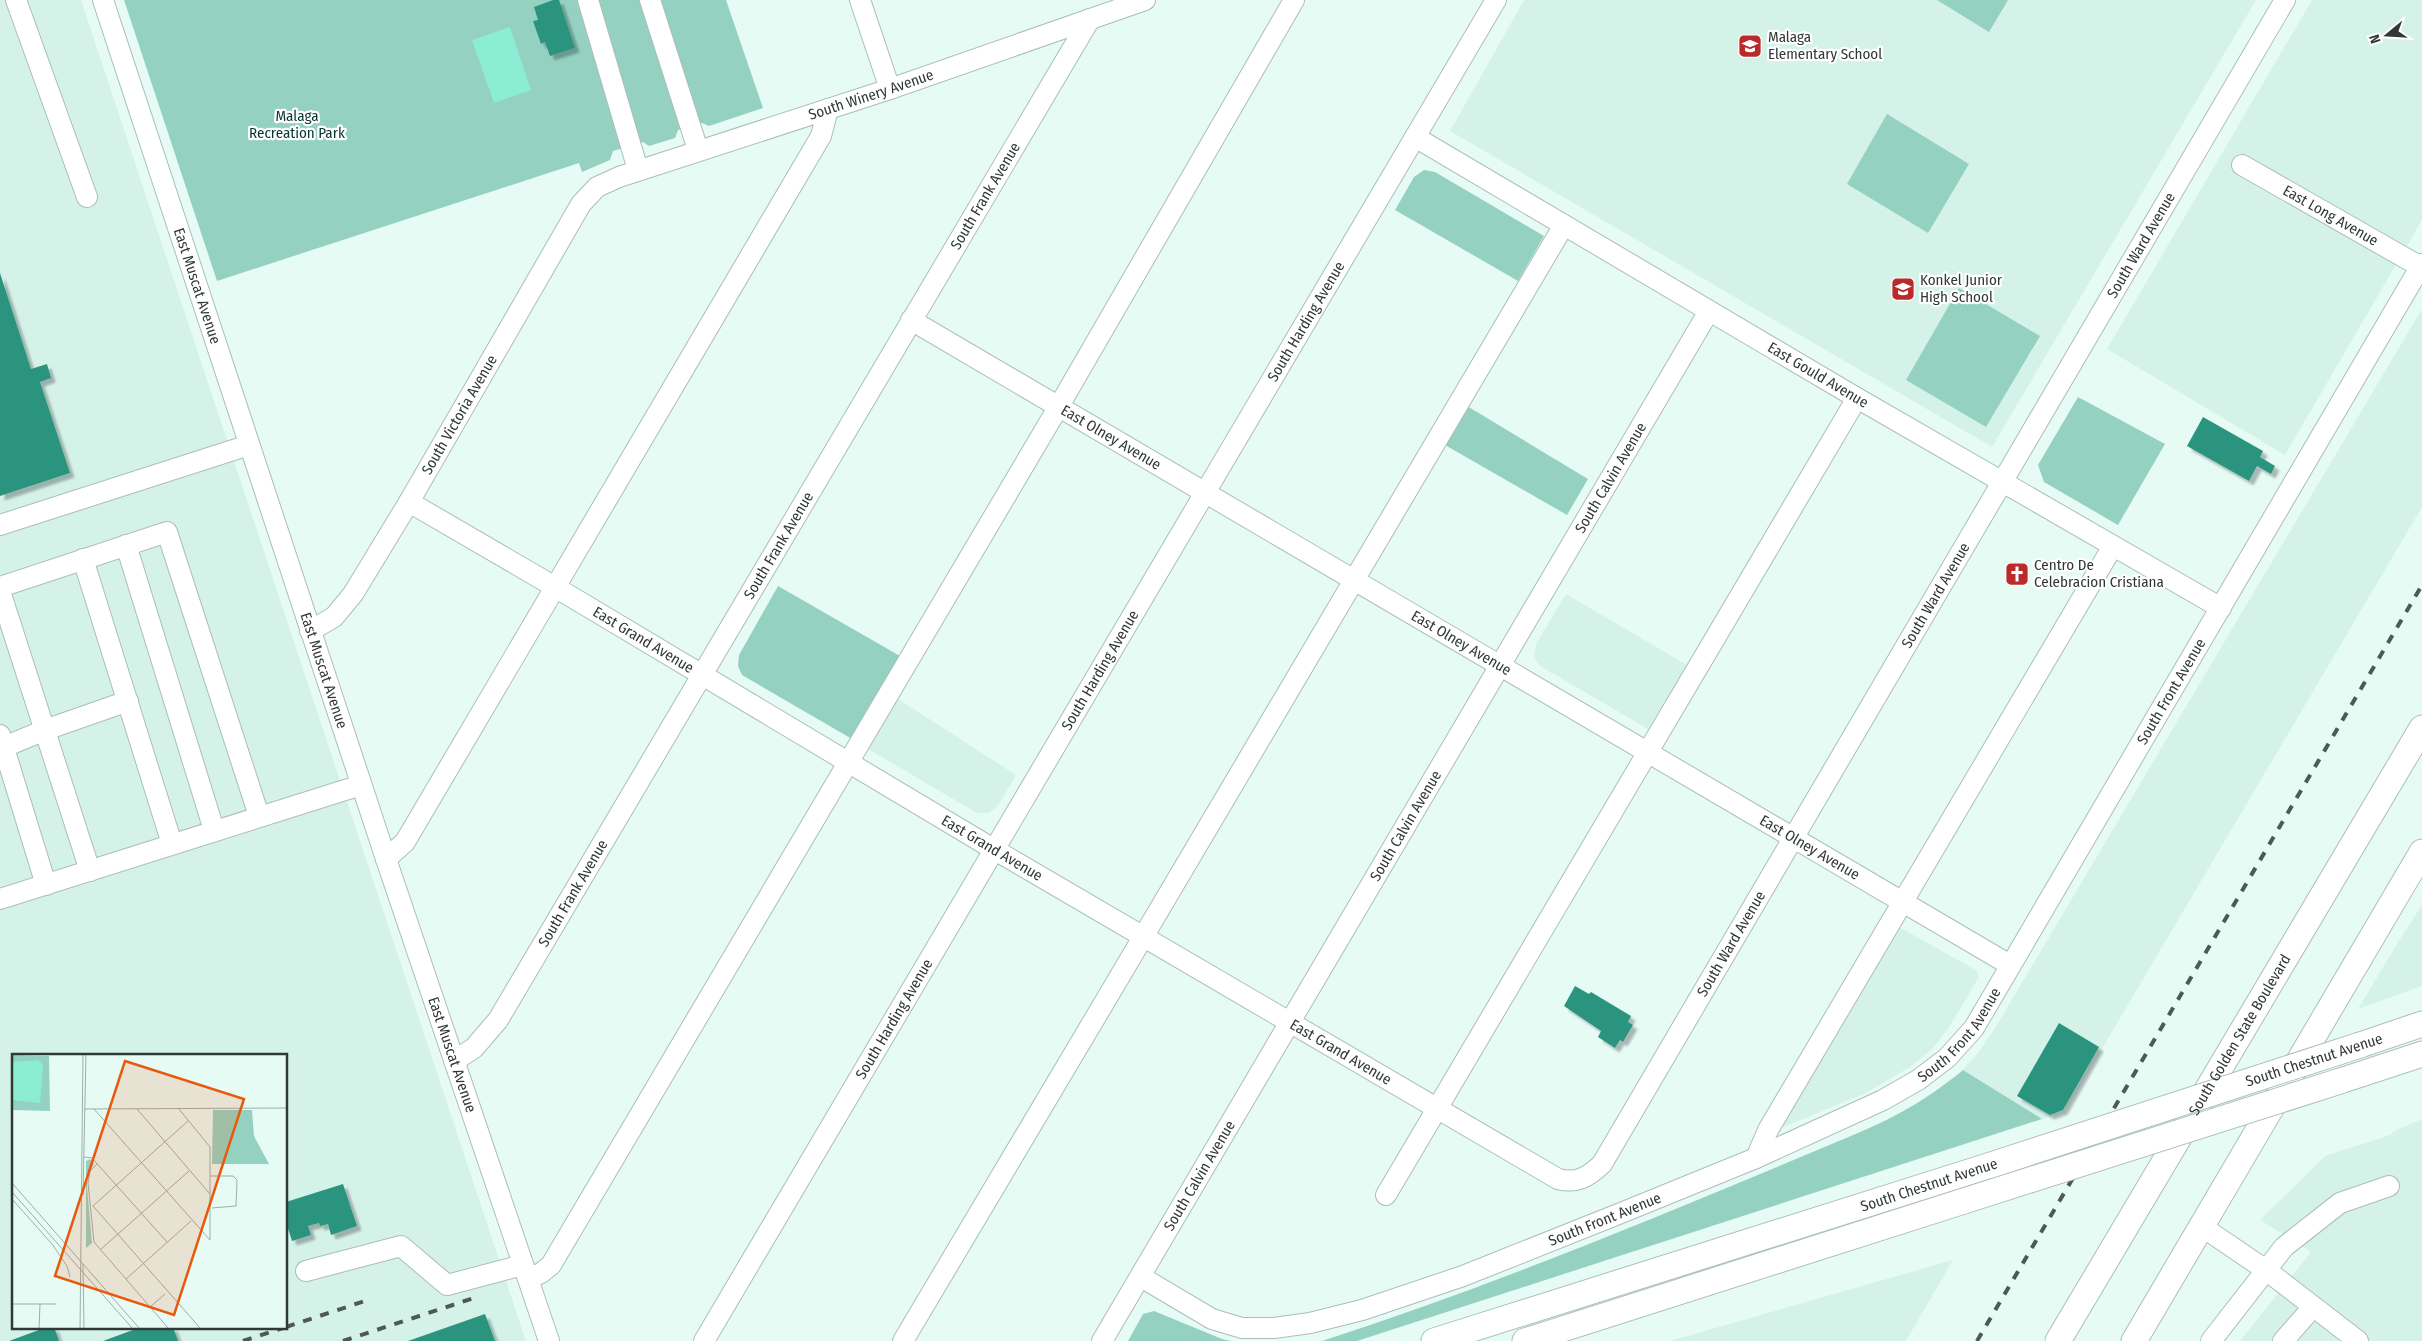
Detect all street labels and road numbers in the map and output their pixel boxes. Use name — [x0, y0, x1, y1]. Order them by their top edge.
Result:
street label: South Winery Avenue — [806, 66, 936, 124]
street label: South Frank Avenue — [947, 139, 1024, 253]
street label: East Long Avenue — [2280, 181, 2381, 250]
street label: South Ward Avenue — [2103, 189, 2179, 301]
street label: East Muscat Avenue — [170, 226, 225, 346]
street label: South Harding Avenue — [1264, 258, 1349, 385]
street label: East Gould Avenue — [1764, 338, 1872, 412]
street label: South Victoria Avenue — [418, 352, 501, 478]
street label: East Olney Avenue — [1058, 401, 1164, 474]
street label: South Calvin Avenue — [1571, 419, 1650, 536]
street label: South Frank Avenue — [740, 489, 817, 602]
street label: South Ward Avenue — [1898, 539, 1974, 651]
street label: East Grand Avenue — [590, 603, 697, 677]
street label: South Harding Avenue — [1058, 607, 1143, 733]
street label: East Olney Avenue — [1408, 607, 1515, 679]
street label: East Muscat Avenue — [296, 610, 351, 731]
street label: South Front Avenue — [2133, 635, 2209, 748]
street label: South Calvin Avenue — [1366, 767, 1445, 884]
street label: East Grand Avenue — [938, 811, 1046, 885]
street label: East Olney Avenue — [1756, 811, 1863, 884]
street label: South Frank Avenue — [534, 836, 612, 950]
street label: South Ward Avenue — [1693, 888, 1769, 1000]
street label: South Golden State Boulevard — [2185, 951, 2294, 1119]
street label: South Harding Avenue — [852, 956, 937, 1082]
street label: South Front Avenue — [1914, 985, 2005, 1086]
street label: East Muscat Avenue — [424, 994, 480, 1115]
street label: East Grand Avenue — [1287, 1015, 1395, 1089]
street label: South Chestnut Avenue — [2243, 1029, 2385, 1091]
street label: South Calvin Avenue — [1160, 1117, 1239, 1234]
street label: South Chestnut Avenue — [1858, 1154, 2000, 1216]
street label: South Front Avenue — [1546, 1189, 1664, 1250]

